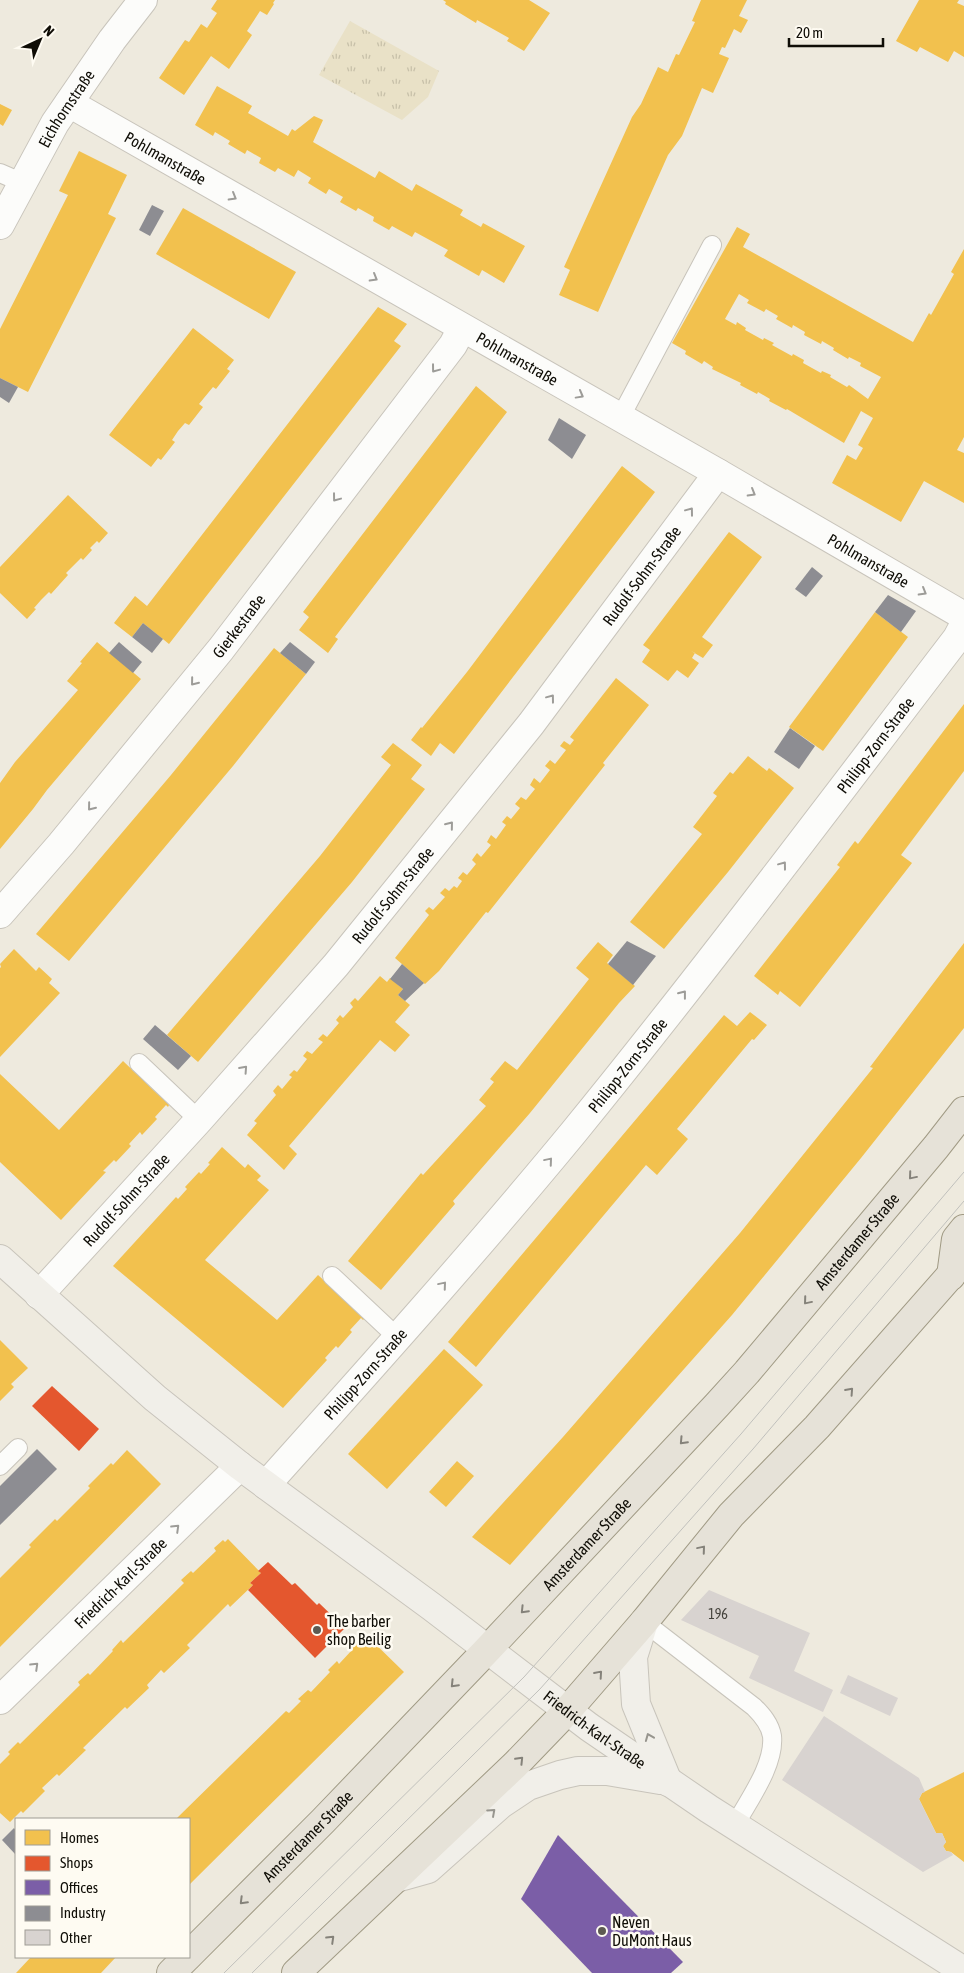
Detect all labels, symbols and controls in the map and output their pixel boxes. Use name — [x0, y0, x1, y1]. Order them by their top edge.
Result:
north arrow — [15, 15, 65, 65]
scale bar — [789, 15, 883, 47]
text: N — [41, 22, 58, 39]
text: 20 m — [796, 24, 823, 41]
street label: Eichhornstraße — [35, 66, 98, 150]
street label: Pohlmanstraße — [121, 128, 209, 188]
one-way arrow — [228, 191, 237, 201]
one-way arrow — [369, 271, 378, 281]
street label: Pohlmanstraße — [473, 328, 561, 389]
one-way arrow — [432, 363, 440, 372]
one-way arrow — [575, 389, 584, 399]
one-way arrow — [746, 486, 755, 496]
one-way arrow — [333, 492, 342, 502]
one-way arrow — [684, 507, 693, 517]
street label: Rudolf-Sohm-Straße — [599, 522, 684, 629]
street label: Pohlmanstraße — [825, 530, 912, 591]
one-way arrow — [917, 586, 926, 596]
street label: Gierkestraße — [209, 591, 268, 661]
one-way arrow — [191, 676, 199, 685]
one-way arrow — [545, 694, 554, 704]
street label: Philipp-Zorn-Straße — [833, 694, 918, 797]
one-way arrow — [87, 802, 96, 811]
one-way arrow — [445, 822, 453, 831]
street label: Rudolf-Sohm-Straße — [348, 843, 437, 947]
one-way arrow — [777, 862, 785, 871]
one-way arrow — [677, 990, 686, 999]
street label: Philipp-Zorn-Straße — [584, 1014, 671, 1116]
one-way arrow — [238, 1066, 247, 1075]
street label: Rudolf-Sohm-Straße — [79, 1150, 173, 1250]
one-way arrow — [543, 1158, 552, 1167]
one-way arrow — [908, 1171, 917, 1180]
street label: Amsterdamer Straße — [811, 1189, 903, 1293]
one-way arrow — [438, 1282, 447, 1291]
one-way arrow — [804, 1295, 813, 1304]
street label: Philipp-Zorn-Straße — [320, 1325, 410, 1423]
one-way arrow — [844, 1387, 853, 1396]
one-way arrow — [680, 1435, 689, 1444]
street label: Amsterdamer Straße — [539, 1494, 634, 1594]
one-way arrow — [171, 1525, 180, 1534]
street label: Friedrich-Karl-Straße — [71, 1534, 170, 1632]
one-way arrow — [697, 1546, 705, 1555]
one-way arrow — [521, 1605, 530, 1614]
house number: 196 — [708, 1606, 728, 1622]
place label: The barber shop Beilig — [327, 1612, 391, 1649]
marker: The barber shop Beilig — [311, 1624, 323, 1636]
one-way arrow — [29, 1663, 38, 1672]
one-way arrow — [593, 1671, 602, 1680]
one-way arrow — [451, 1679, 460, 1688]
street label: Friedrich-Karl-Straße — [540, 1687, 649, 1772]
one-way arrow — [645, 1733, 656, 1742]
one-way arrow — [514, 1756, 523, 1765]
street label: Amsterdamer Straße — [259, 1787, 356, 1885]
one-way arrow — [487, 1809, 496, 1818]
legend — [15, 1818, 190, 1958]
text: Homes — [60, 1829, 99, 1846]
text: Shops — [60, 1854, 93, 1871]
text: Offices — [60, 1879, 98, 1896]
one-way arrow — [240, 1895, 249, 1904]
text: Industry — [60, 1904, 106, 1921]
place label: Neven DuMont Haus — [612, 1913, 692, 1949]
marker: Neven DuMont Haus — [596, 1925, 608, 1937]
text: Other — [60, 1929, 92, 1946]
one-way arrow — [326, 1936, 335, 1945]

